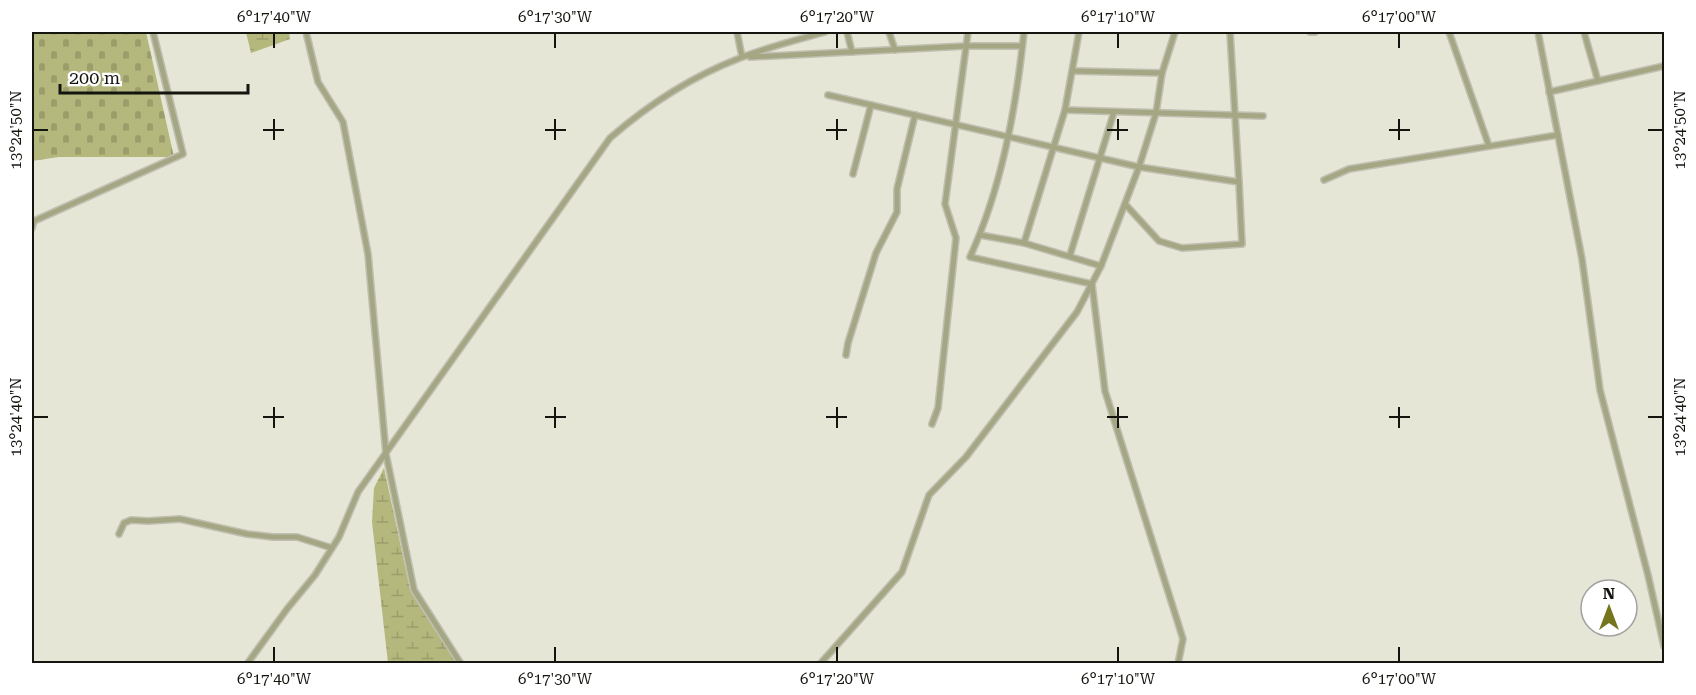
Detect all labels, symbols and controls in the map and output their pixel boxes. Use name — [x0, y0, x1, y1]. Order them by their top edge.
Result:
text: 6°17'40"W — [237, 8, 312, 26]
text: 6°17'30"W — [518, 8, 593, 26]
text: 6°17'20"W — [800, 8, 875, 26]
text: 6°17'10"W — [1081, 8, 1156, 26]
text: 6°17'00"W — [1362, 8, 1437, 26]
scale bar — [60, 57, 248, 95]
text: 200 m — [69, 67, 120, 88]
text: 13°24'50"N — [7, 90, 25, 170]
text: 13°24'50"N — [1671, 90, 1689, 170]
text: 13°24'40"N — [7, 377, 25, 457]
text: 13°24'40"N — [1671, 377, 1689, 457]
north arrow — [1579, 578, 1639, 638]
text: N — [1603, 584, 1615, 603]
text: 6°17'40"W — [237, 670, 312, 688]
text: 6°17'30"W — [518, 670, 593, 688]
text: 6°17'20"W — [800, 670, 875, 688]
text: 6°17'10"W — [1081, 670, 1156, 688]
text: 6°17'00"W — [1362, 670, 1437, 688]

